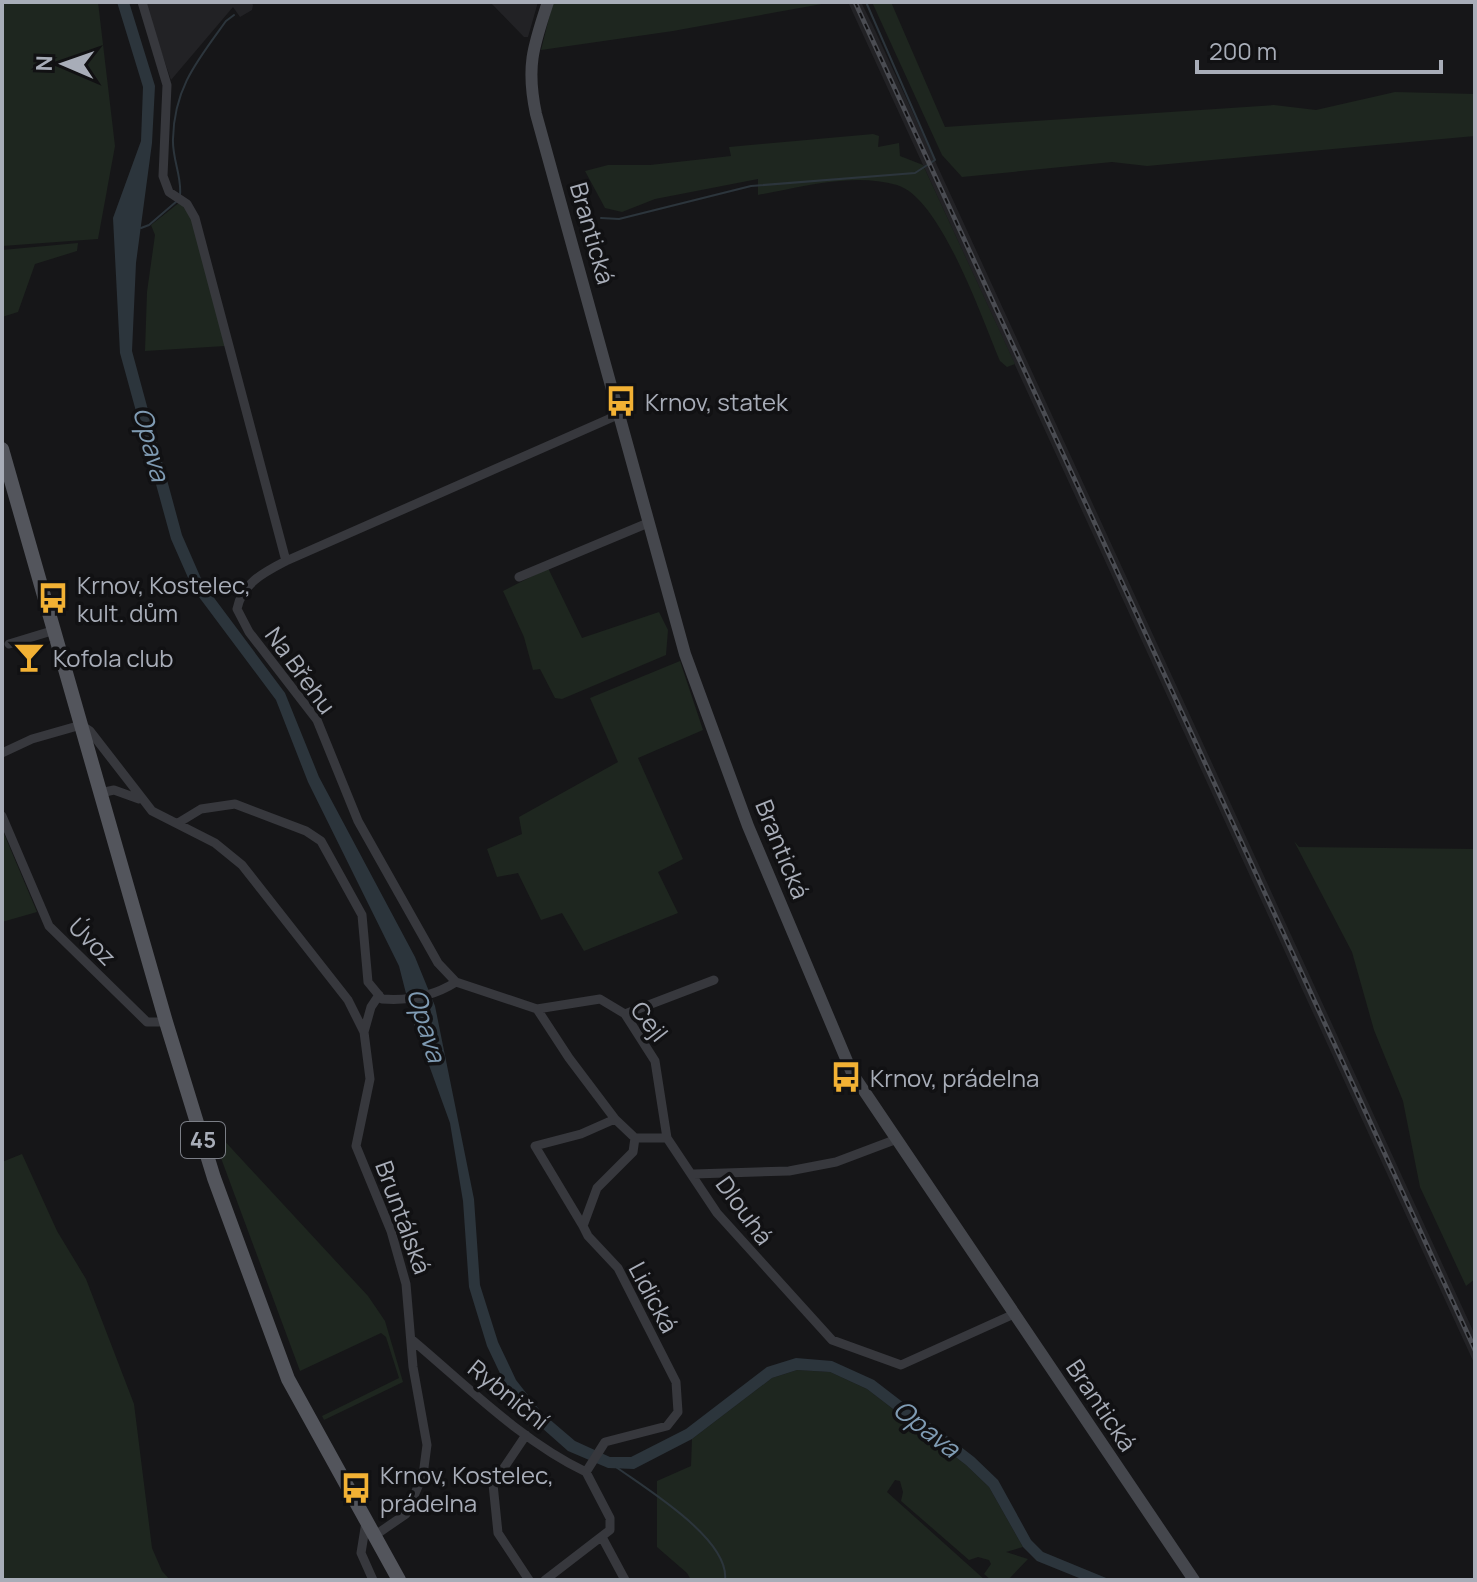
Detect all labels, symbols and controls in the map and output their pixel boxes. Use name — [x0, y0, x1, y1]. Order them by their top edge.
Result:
north arrow — [24, 24, 104, 104]
scale bar — [1197, 24, 1441, 74]
text: 200 m — [1209, 34, 1277, 67]
text: N — [29, 55, 59, 72]
street label: Brantická — [563, 178, 623, 288]
bus stop icon: Krnov, statek — [604, 384, 638, 418]
place label: Krnov, statek — [645, 385, 789, 418]
water label: Opava — [125, 403, 179, 486]
place label: Krnov, Kostelec, kult. dům — [77, 568, 251, 629]
bus stop icon: Krnov, Kostelec, kult. dům — [36, 581, 70, 615]
street label: Na Břehu — [258, 620, 344, 720]
bar icon: Kofola club — [12, 640, 46, 674]
place label: Kofola club — [53, 641, 173, 674]
street label: Brantická — [748, 795, 818, 903]
street label: Úvoz — [62, 910, 124, 972]
water label: Opava — [399, 984, 456, 1068]
street label: Cejl — [624, 994, 676, 1048]
bus stop icon: Krnov, prádelna — [829, 1060, 863, 1094]
place label: Krnov, prádelna — [870, 1061, 1039, 1094]
road number: 45 — [181, 1122, 225, 1158]
street label: Bruntálská — [368, 1156, 440, 1278]
street label: Dlouhá — [709, 1169, 781, 1251]
street label: Lidická — [622, 1256, 686, 1338]
street label: Rybniční — [462, 1351, 557, 1437]
street label: Brantická — [1059, 1353, 1145, 1457]
water label: Opava — [886, 1391, 969, 1466]
place label: Krnov, Kostelec, prádelna — [380, 1458, 554, 1519]
bus stop icon: Krnov, Kostelec, prádelna — [339, 1471, 373, 1505]

